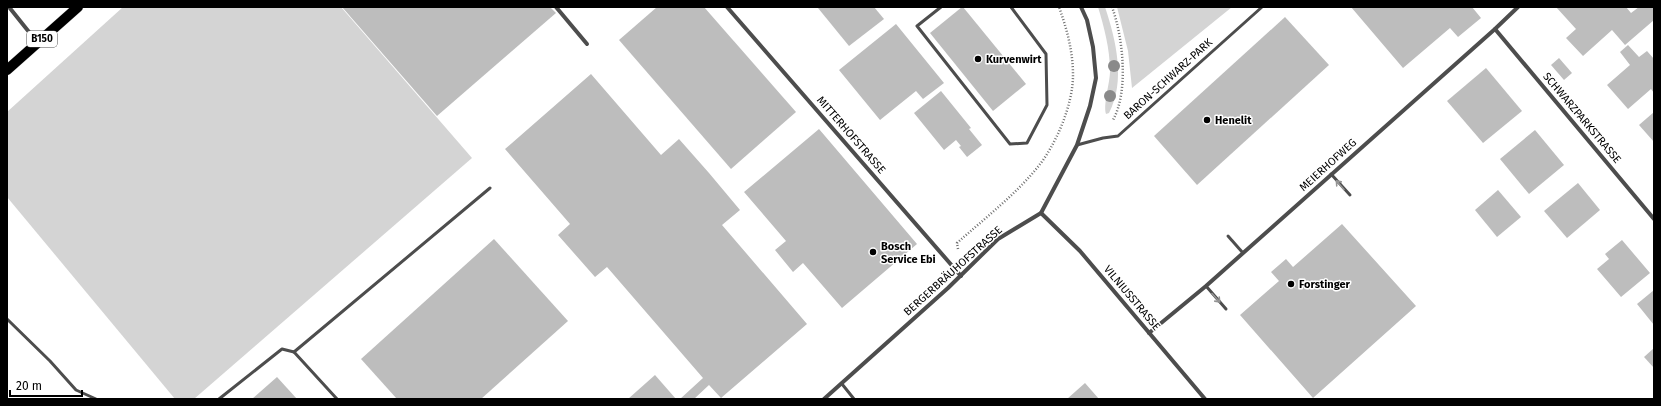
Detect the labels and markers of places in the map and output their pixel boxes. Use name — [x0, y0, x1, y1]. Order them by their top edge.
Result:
place label: Kurvenwirt — [986, 53, 1042, 66]
marker: Kurvenwirt — [973, 54, 983, 64]
place label: Henelit — [1215, 114, 1252, 127]
marker: Henelit — [1202, 115, 1212, 125]
place label: Bosch Service Ebi — [881, 240, 936, 266]
marker: Bosch Service Ebi — [868, 247, 878, 257]
place label: Forstinger — [1299, 278, 1351, 291]
marker: Forstinger — [1286, 279, 1296, 289]

